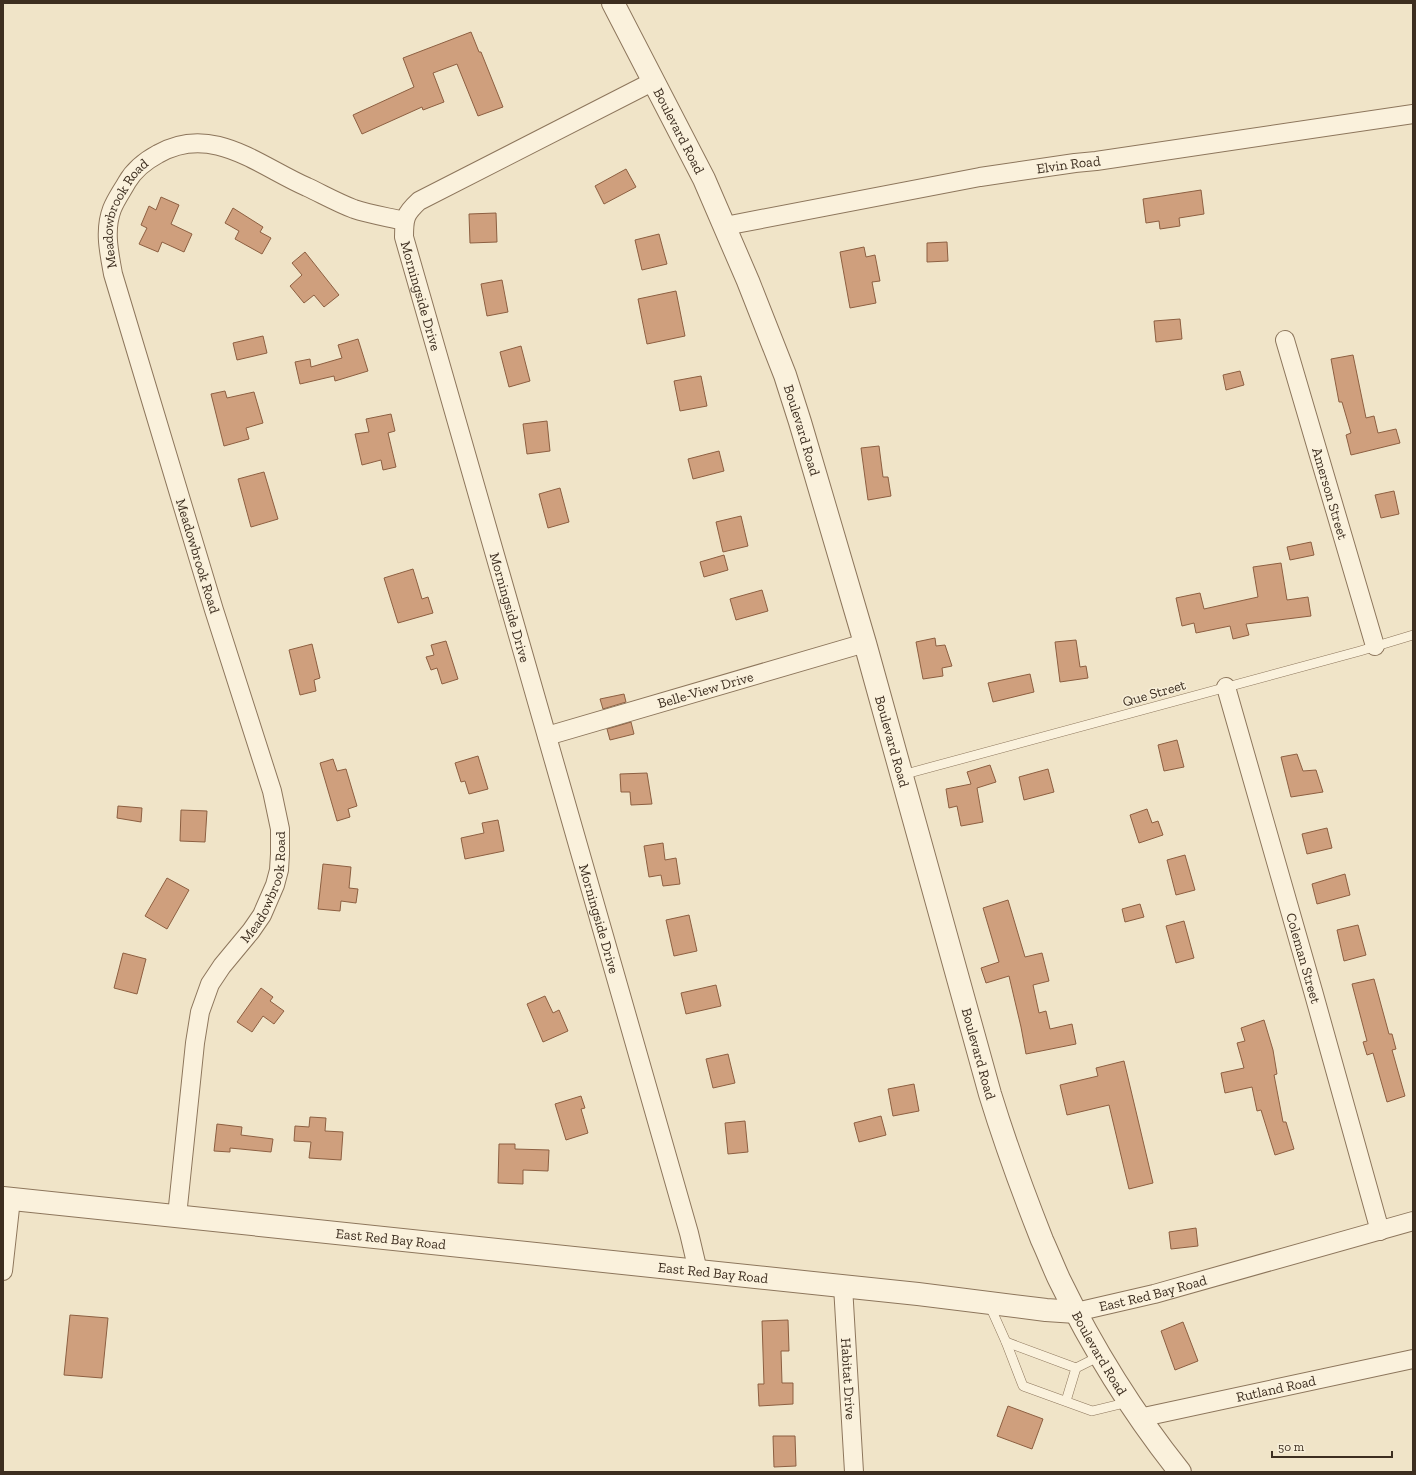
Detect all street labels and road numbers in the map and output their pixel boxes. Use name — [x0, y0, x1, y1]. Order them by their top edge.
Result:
street label: Boulevard Road — [649, 85, 708, 177]
street label: Elvin Road — [1035, 152, 1102, 178]
street label: Meadowbrook Road — [100, 155, 152, 270]
street label: Morningside Drive — [397, 239, 444, 353]
street label: Boulevard Road — [780, 383, 823, 478]
street label: Amerson Street — [1308, 446, 1351, 542]
street label: Meadowbrook Road — [172, 497, 223, 616]
street label: Morningside Drive — [486, 551, 533, 665]
street label: Belle-View Drive — [656, 668, 756, 712]
street label: Que Street — [1121, 676, 1188, 711]
street label: Boulevard Road — [871, 694, 913, 790]
street label: Meadowbrook Road — [237, 831, 289, 947]
street label: Morningside Drive — [575, 862, 623, 976]
street label: Coleman Street — [1282, 911, 1324, 1006]
street label: Boulevard Road — [958, 1006, 999, 1102]
street label: East Red Bay Road — [335, 1225, 447, 1253]
street label: East Red Bay Road — [657, 1259, 769, 1287]
street label: East Red Bay Road — [1097, 1272, 1209, 1315]
street label: Boulevard Road — [1068, 1308, 1131, 1399]
street label: Habitat Drive — [837, 1337, 859, 1421]
street label: Rutland Road — [1234, 1372, 1318, 1406]

